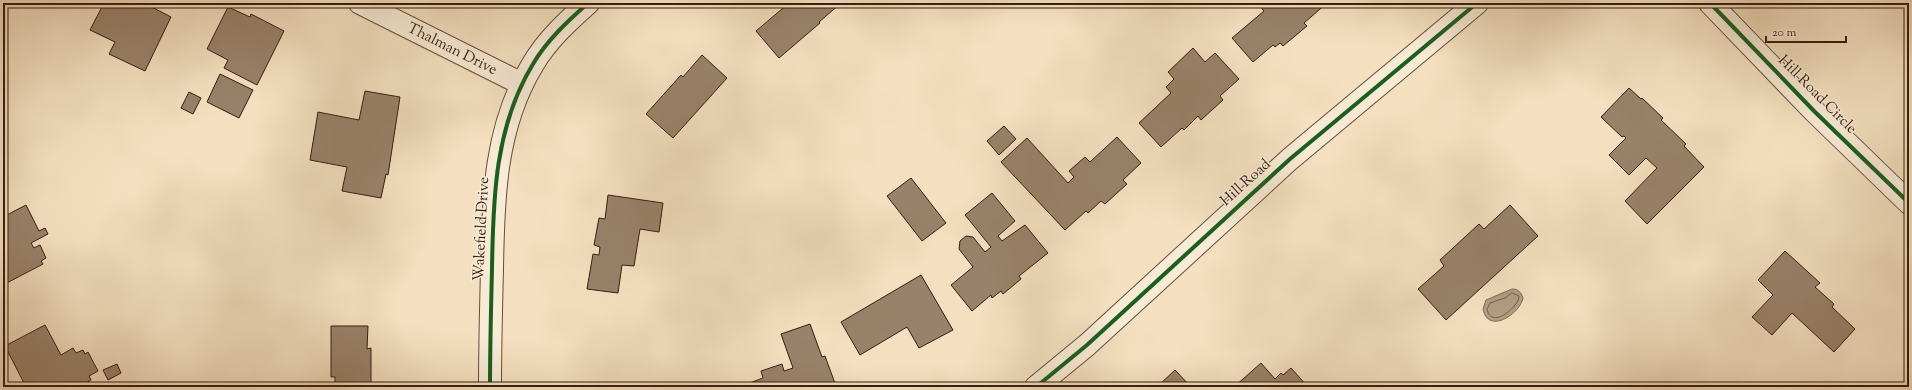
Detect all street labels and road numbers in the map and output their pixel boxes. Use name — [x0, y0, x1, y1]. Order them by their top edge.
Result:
street label: Thalman Drive — [404, 18, 501, 80]
street label: Hill Road Circle — [1773, 51, 1861, 139]
street label: Hill Road — [1216, 154, 1276, 211]
street label: Wakefield Drive — [469, 176, 495, 282]

